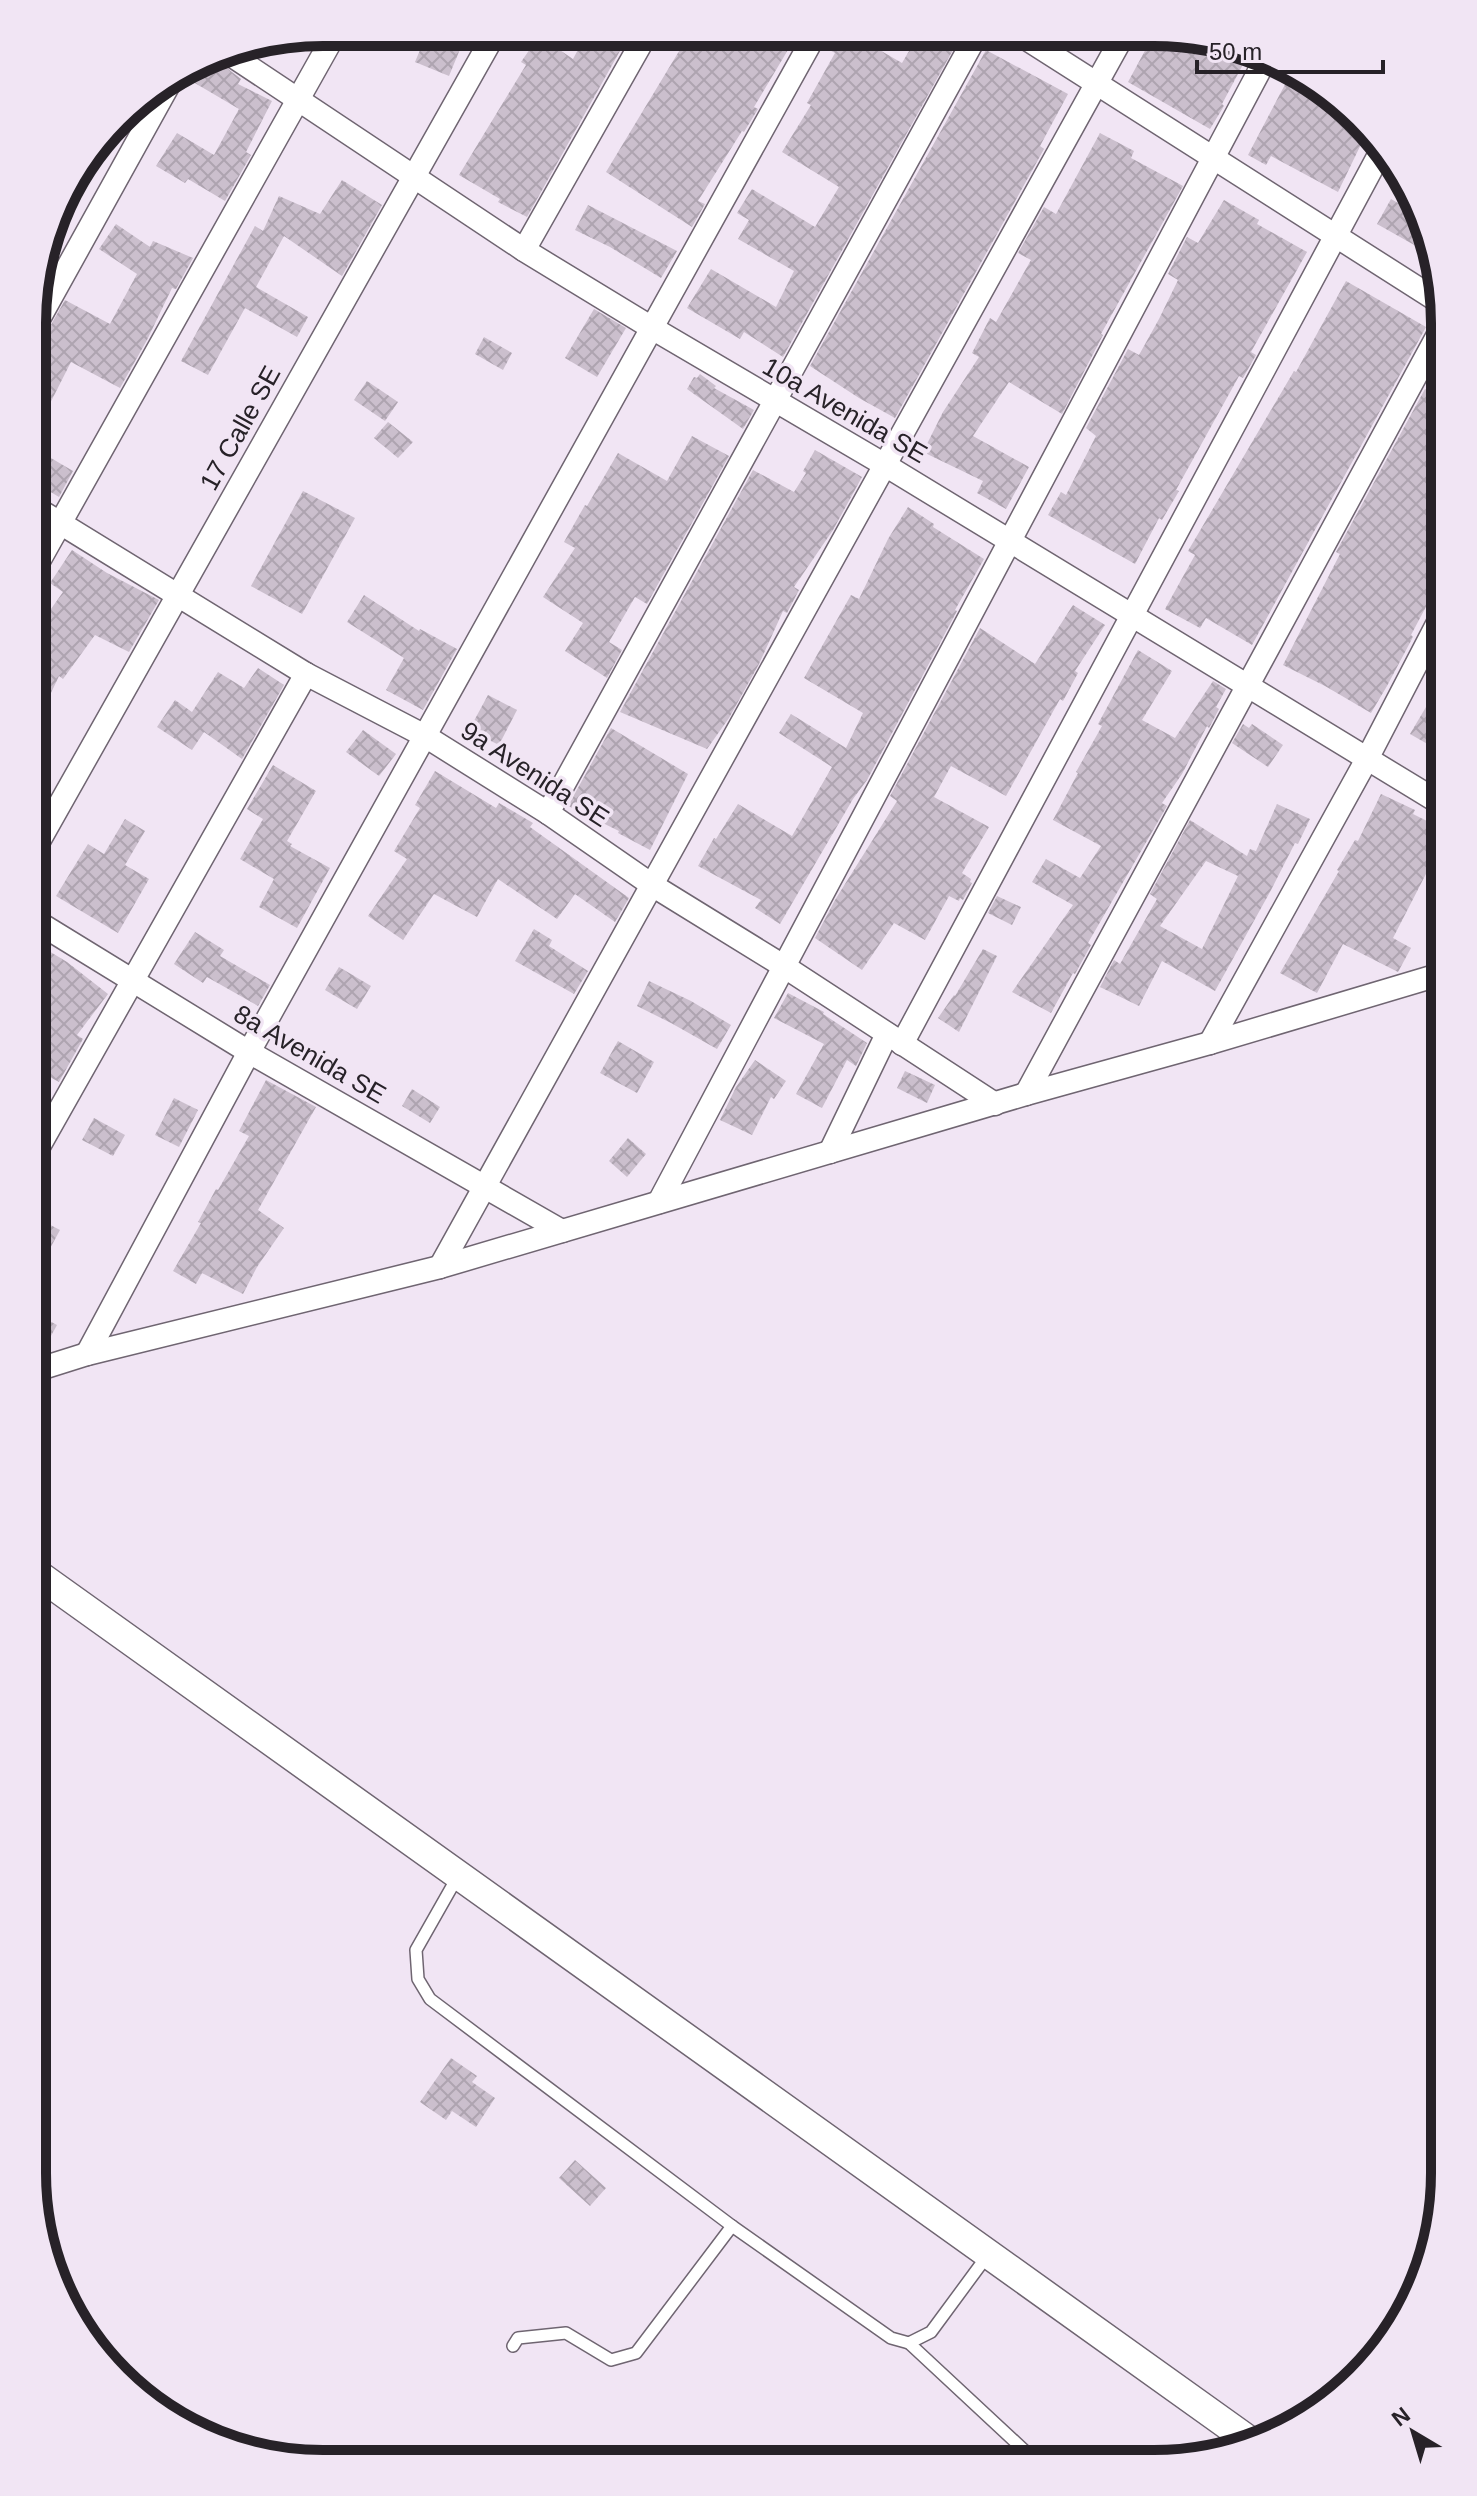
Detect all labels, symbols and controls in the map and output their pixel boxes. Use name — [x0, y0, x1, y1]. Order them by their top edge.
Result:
scale bar — [1197, 24, 1383, 74]
text: 50 m — [1209, 38, 1262, 65]
street label: 10a Avenida SE — [758, 351, 932, 469]
street label: 17 Calle SE — [194, 361, 286, 495]
street label: 9a Avenida SE — [455, 715, 615, 833]
street label: 8a Avenida SE — [229, 998, 391, 1110]
north arrow — [1373, 2392, 1453, 2472]
text: N — [1387, 2402, 1415, 2431]

